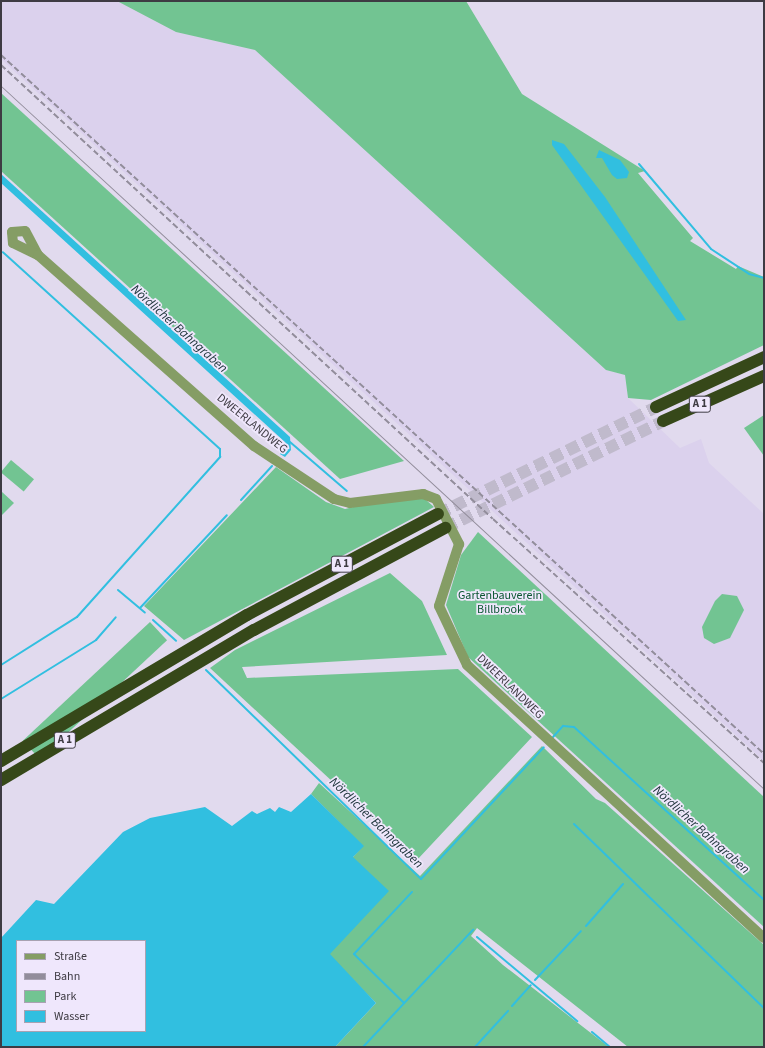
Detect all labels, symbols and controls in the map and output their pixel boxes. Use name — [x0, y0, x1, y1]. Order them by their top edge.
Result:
water label: Nördlicher Bahngraben — [128, 282, 230, 376]
street label: DWEERLANDWEG — [214, 391, 290, 457]
road number: A 1 — [688, 395, 712, 413]
road number: A 1 — [330, 555, 354, 573]
park label: Gartenbauverein Billbrook — [458, 589, 542, 617]
street label: DWEERLANDWEG — [474, 652, 546, 722]
road number: A 1 — [53, 731, 77, 749]
water label: Nördlicher Bahngraben — [326, 774, 426, 872]
water label: Nördlicher Bahngraben — [650, 783, 752, 877]
legend — [16, 940, 146, 1032]
text: Straße — [54, 948, 87, 965]
text: Bahn — [54, 968, 80, 985]
text: Park — [54, 988, 76, 1005]
text: Wasser — [54, 1008, 89, 1025]

